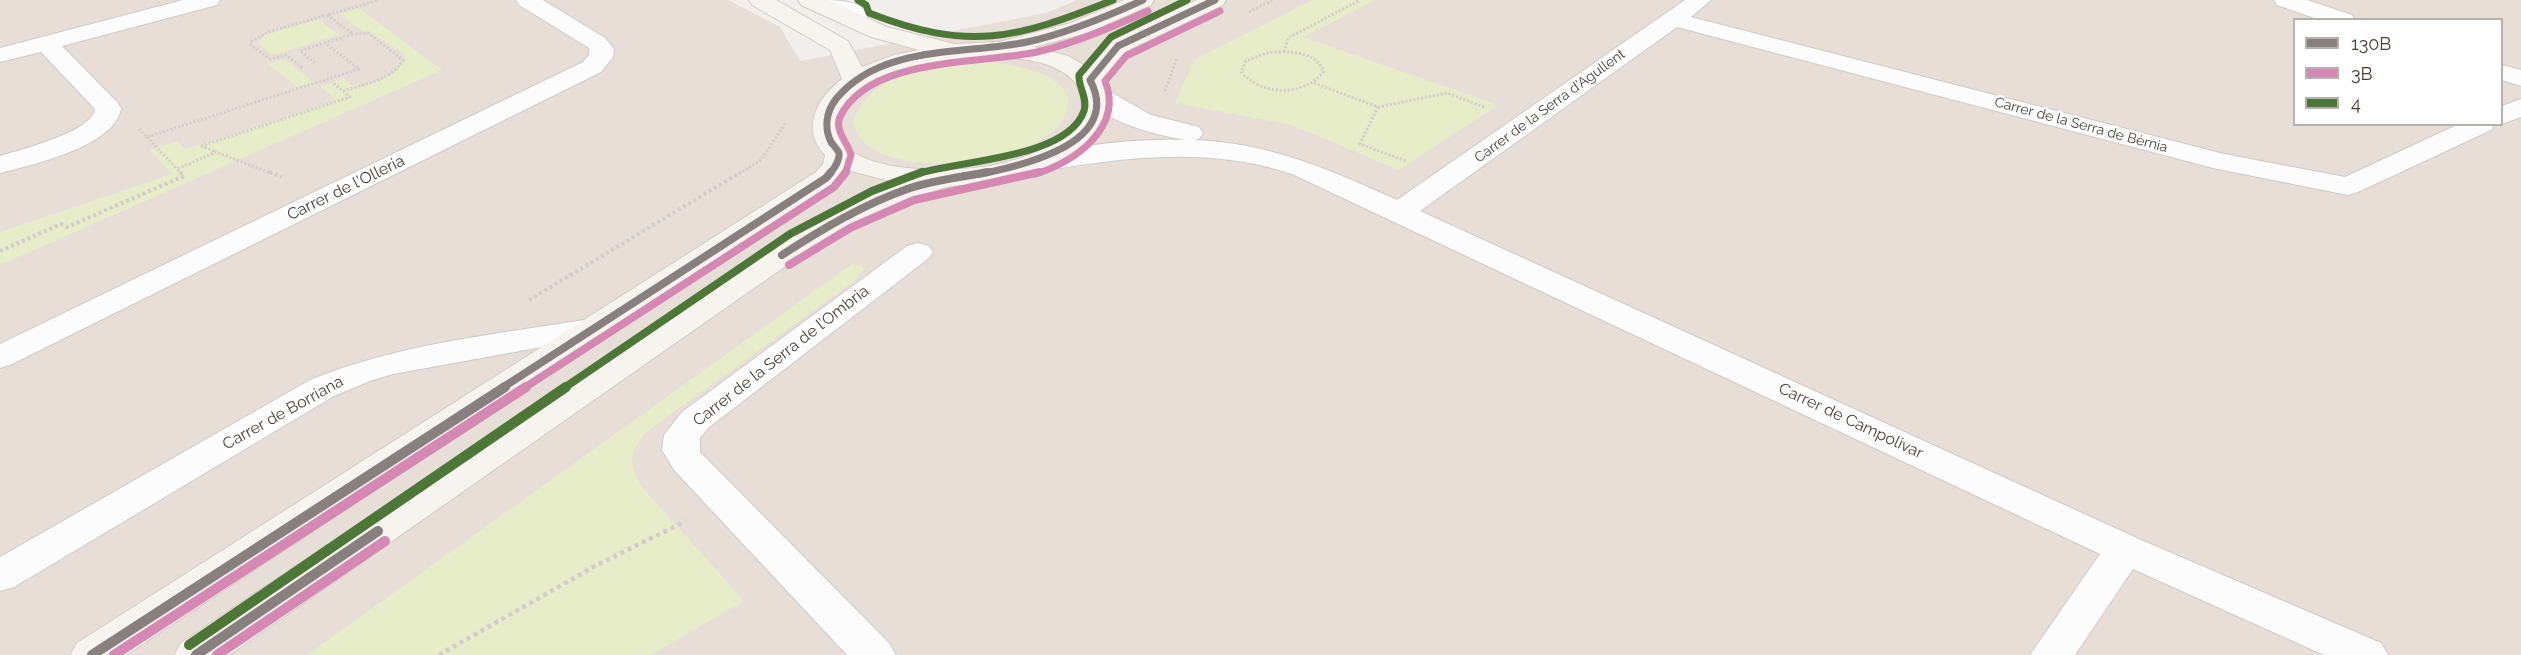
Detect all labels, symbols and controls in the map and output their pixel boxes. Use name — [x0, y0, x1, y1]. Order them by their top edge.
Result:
legend — [2293, 18, 2503, 126]
text: 130B — [2351, 33, 2391, 54]
street label: Carrer de la Serra d'Agullent — [1471, 46, 1629, 166]
text: 3B — [2351, 63, 2373, 84]
text: 4 — [2351, 93, 2361, 114]
street label: Carrer de la Serra de Bèrnia — [1993, 94, 2169, 156]
street label: Carrer de l'Olleria — [284, 151, 408, 225]
street label: Carrer de la Serra de l’Ombria — [689, 281, 873, 431]
street label: Carrer de Borriana — [219, 372, 347, 454]
street label: Carrer de Campolivar — [1776, 379, 1926, 463]

